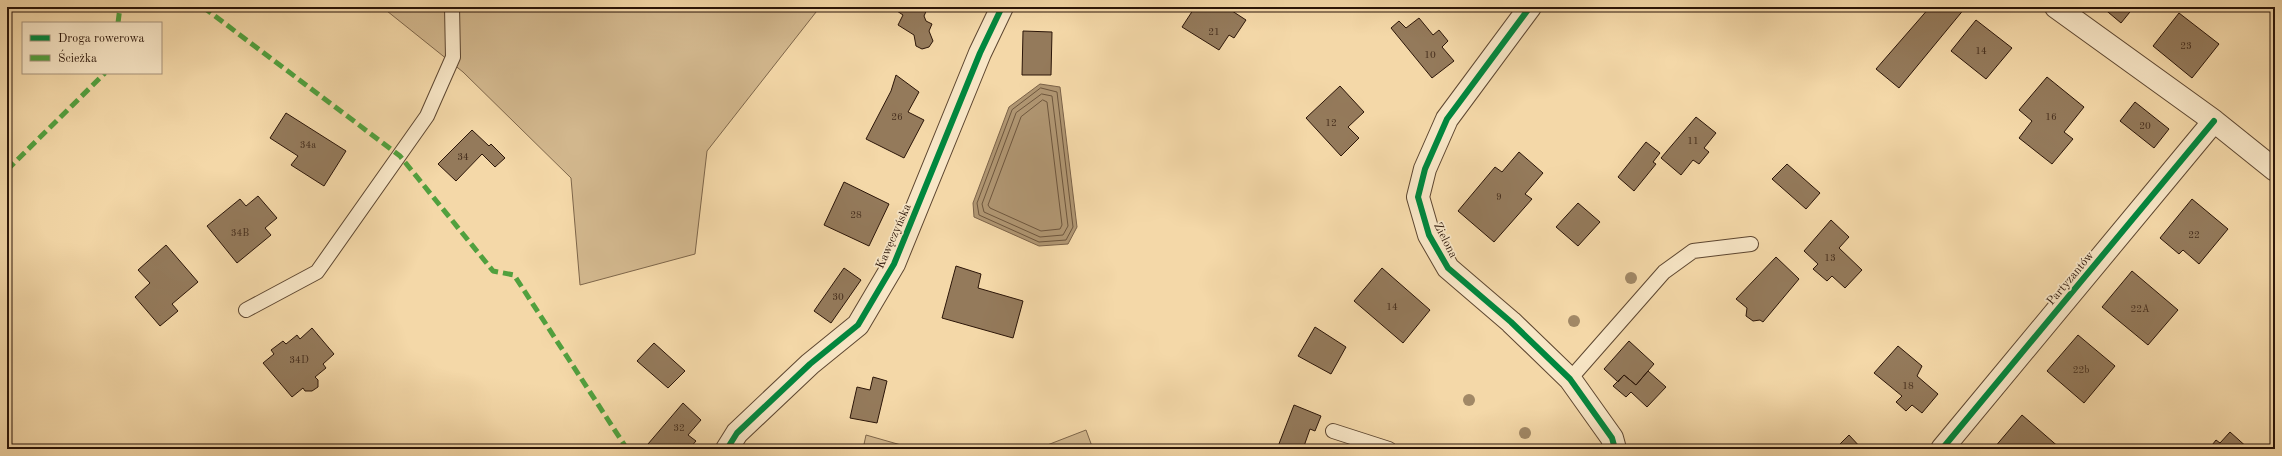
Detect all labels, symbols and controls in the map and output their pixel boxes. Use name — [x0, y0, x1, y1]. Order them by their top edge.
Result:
legend — [22, 22, 162, 74]
house number: 21 — [1208, 27, 1220, 37]
text: Droga rowerowa — [58, 33, 145, 45]
house number: 23 — [2180, 41, 2192, 51]
house number: 14 — [1975, 46, 1987, 56]
text: Ścieżka — [58, 49, 97, 65]
house number: 10 — [1424, 50, 1436, 60]
house number: 26 — [891, 112, 903, 122]
house number: 16 — [2045, 112, 2057, 122]
house number: 12 — [1325, 118, 1337, 128]
house number: 20 — [2139, 121, 2151, 131]
house number: 11 — [1687, 136, 1699, 146]
house number: 34a — [300, 140, 316, 150]
house number: 34 — [457, 152, 469, 162]
house number: 9 — [1496, 192, 1502, 202]
street label: Kawęczyńska — [874, 202, 914, 271]
house number: 28 — [850, 210, 862, 220]
street label: Zielona — [1431, 221, 1459, 260]
house number: 34B — [231, 228, 249, 238]
house number: 22 — [2188, 230, 2200, 240]
street label: Partyzantów — [2045, 249, 2097, 308]
house number: 13 — [1824, 253, 1836, 263]
house number: 30 — [832, 292, 844, 302]
house number: 14 — [1386, 302, 1398, 312]
house number: 22A — [2130, 304, 2150, 314]
house number: 34D — [289, 355, 309, 365]
house number: 22b — [2073, 365, 2089, 375]
house number: 18 — [1902, 381, 1914, 391]
house number: 32 — [673, 423, 685, 433]

